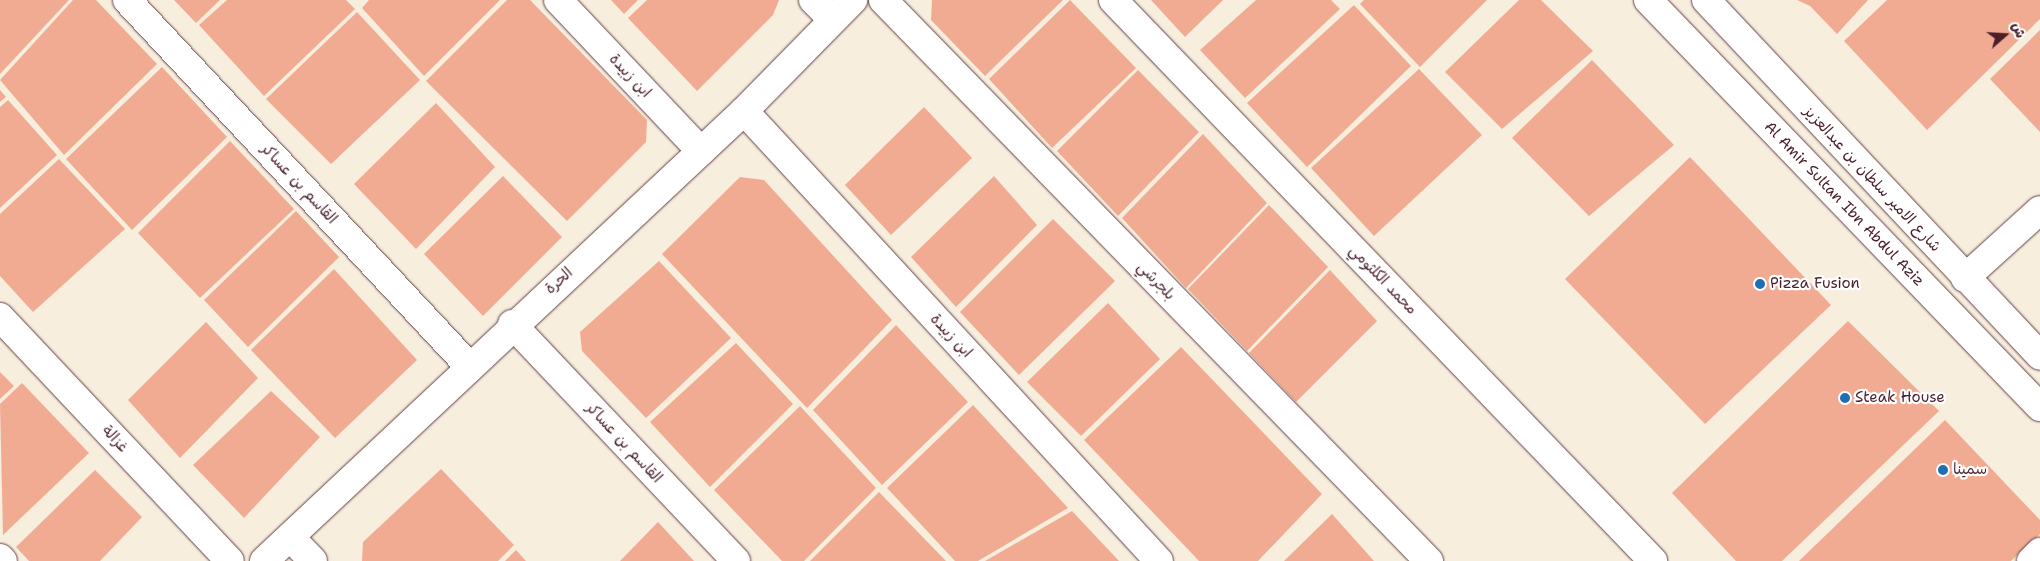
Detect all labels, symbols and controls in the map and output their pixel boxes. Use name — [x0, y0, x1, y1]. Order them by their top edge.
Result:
north arrow — [1980, 10, 2030, 60]
text: ش — [2008, 20, 2030, 40]
street label: ابن زبيدة — [605, 50, 655, 102]
street label: شارع الامير سلطان بن عبدالعزيز — [1800, 102, 1944, 256]
street label: Al Amir Sultan Ibn Abdul Aziz — [1760, 118, 1928, 290]
street label: القاسم بن عساكر — [257, 140, 341, 228]
street label: محمد الكلثومي — [1345, 242, 1421, 318]
street label: بلجرشي — [1133, 258, 1179, 304]
street label: الحرة — [542, 264, 576, 298]
place label: Pizza Fusion — [1770, 275, 1860, 293]
marker: Pizza Fusion — [1754, 278, 1766, 290]
street label: ابن زبيدة — [926, 310, 976, 362]
place label: Steak House — [1855, 389, 1945, 407]
marker: Steak House — [1839, 392, 1851, 404]
street label: القاسم بن عساكر — [582, 399, 666, 487]
street label: غزالة — [98, 422, 132, 456]
place label: سمينا — [1953, 461, 1987, 479]
marker: سمينا — [1937, 464, 1949, 476]

